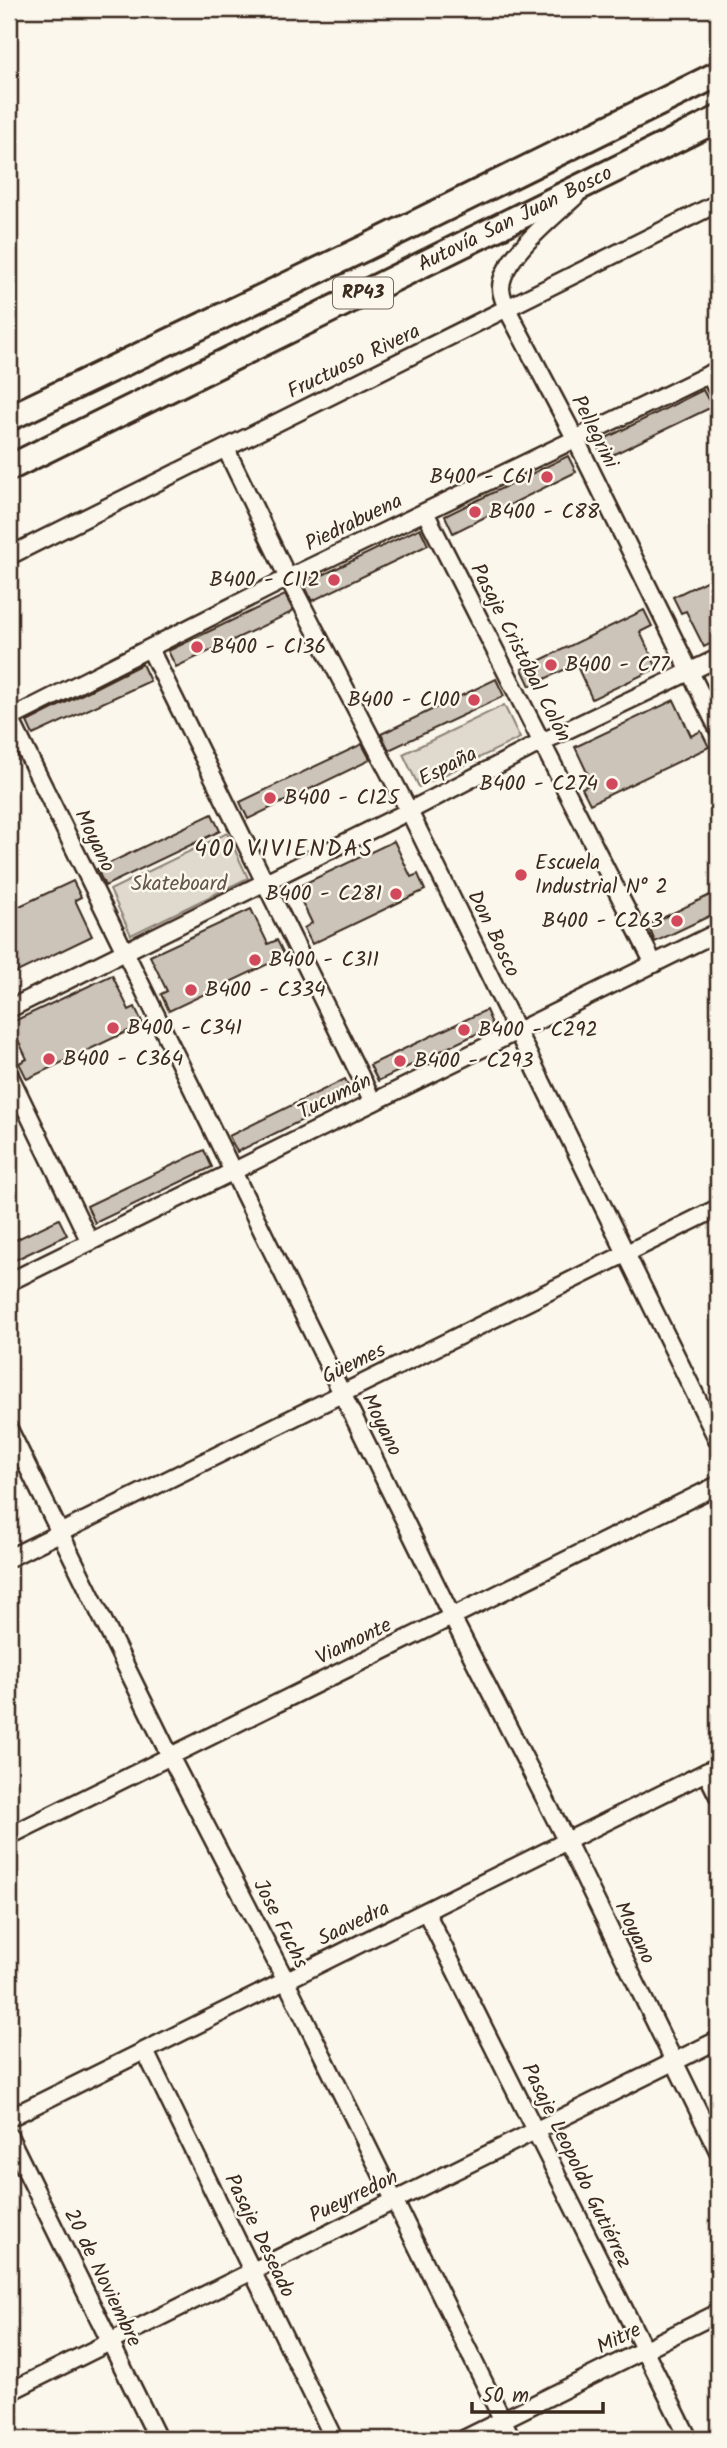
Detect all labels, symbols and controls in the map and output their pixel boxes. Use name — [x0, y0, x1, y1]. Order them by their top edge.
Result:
street label: Autovía San Juan Bosco — [412, 157, 618, 281]
road number: RP43 — [333, 278, 393, 308]
street label: Fructuoso Rivera — [282, 316, 426, 408]
street label: Pellegrini — [561, 389, 627, 475]
place label: B400 - C61 — [430, 461, 533, 494]
marker: B400 - C61 — [539, 469, 555, 485]
street label: Piedrabuena — [300, 485, 408, 561]
place label: B400 - C88 — [489, 496, 600, 529]
marker: B400 - C88 — [467, 504, 483, 520]
street label: Pasaje Cristóbal Colón — [461, 558, 579, 748]
place label: B400 - C112 — [210, 564, 320, 597]
marker: B400 - C112 — [326, 572, 342, 588]
place label: B400 - C136 — [211, 631, 326, 664]
marker: B400 - C136 — [189, 639, 205, 655]
place label: B400 - C77 — [565, 649, 671, 682]
marker: B400 - C77 — [543, 657, 559, 673]
place label: B400 - C100 — [347, 684, 460, 717]
marker: B400 - C100 — [466, 692, 482, 708]
street label: España — [413, 738, 483, 796]
place label: B400 - C274 — [480, 768, 598, 801]
marker: B400 - C274 — [604, 776, 620, 792]
place label: B400 - C125 — [284, 782, 401, 815]
marker: B400 - C125 — [262, 790, 278, 806]
street label: Moyano — [65, 804, 123, 878]
district label: 400 VIVIENDAS — [194, 832, 374, 868]
place label: Escuela Industrial N° 2 — [535, 847, 668, 904]
marker: Escuela Industrial N° 2 — [513, 867, 529, 883]
park label: Skateboard — [131, 868, 228, 901]
place label: B400 - C281 — [266, 878, 382, 911]
street label: Don Bosco — [458, 885, 528, 983]
marker: B400 - C281 — [388, 886, 404, 902]
place label: B400 - C263 — [542, 905, 663, 938]
marker: B400 - C263 — [669, 913, 685, 929]
place label: B400 - C311 — [269, 944, 379, 977]
marker: B400 - C311 — [247, 952, 263, 968]
place label: B400 - C334 — [205, 974, 326, 1007]
marker: B400 - C334 — [183, 982, 199, 998]
place label: B400 - C341 — [127, 1012, 242, 1045]
place label: B400 - C292 — [478, 1014, 598, 1047]
marker: B400 - C341 — [105, 1020, 121, 1036]
marker: B400 - C292 — [456, 1022, 472, 1038]
place label: B400 - C364 — [63, 1043, 183, 1076]
place label: B400 - C293 — [414, 1045, 533, 1078]
marker: B400 - C364 — [41, 1051, 57, 1067]
marker: B400 - C293 — [392, 1053, 408, 1069]
street label: Tucumán — [292, 1065, 378, 1129]
street label: Güemes — [316, 1334, 392, 1394]
street label: Moyano — [352, 1388, 410, 1462]
street label: Viamonte — [310, 1609, 398, 1675]
street label: Jose Fuchs — [243, 1873, 317, 1975]
street label: Saavedra — [312, 1892, 396, 1956]
street label: Moyano — [605, 1896, 663, 1970]
street label: Pasaje Leopoldo Gutiérrez — [512, 2058, 640, 2274]
street label: Pueyrredon — [304, 2161, 404, 2233]
street label: Pasaje Deseado — [215, 2168, 303, 2304]
street label: 20 de Noviembre — [54, 2203, 150, 2353]
street label: Mitre — [591, 2314, 647, 2364]
scale bar — [472, 2371, 603, 2415]
text: 50 m — [482, 2380, 529, 2413]

